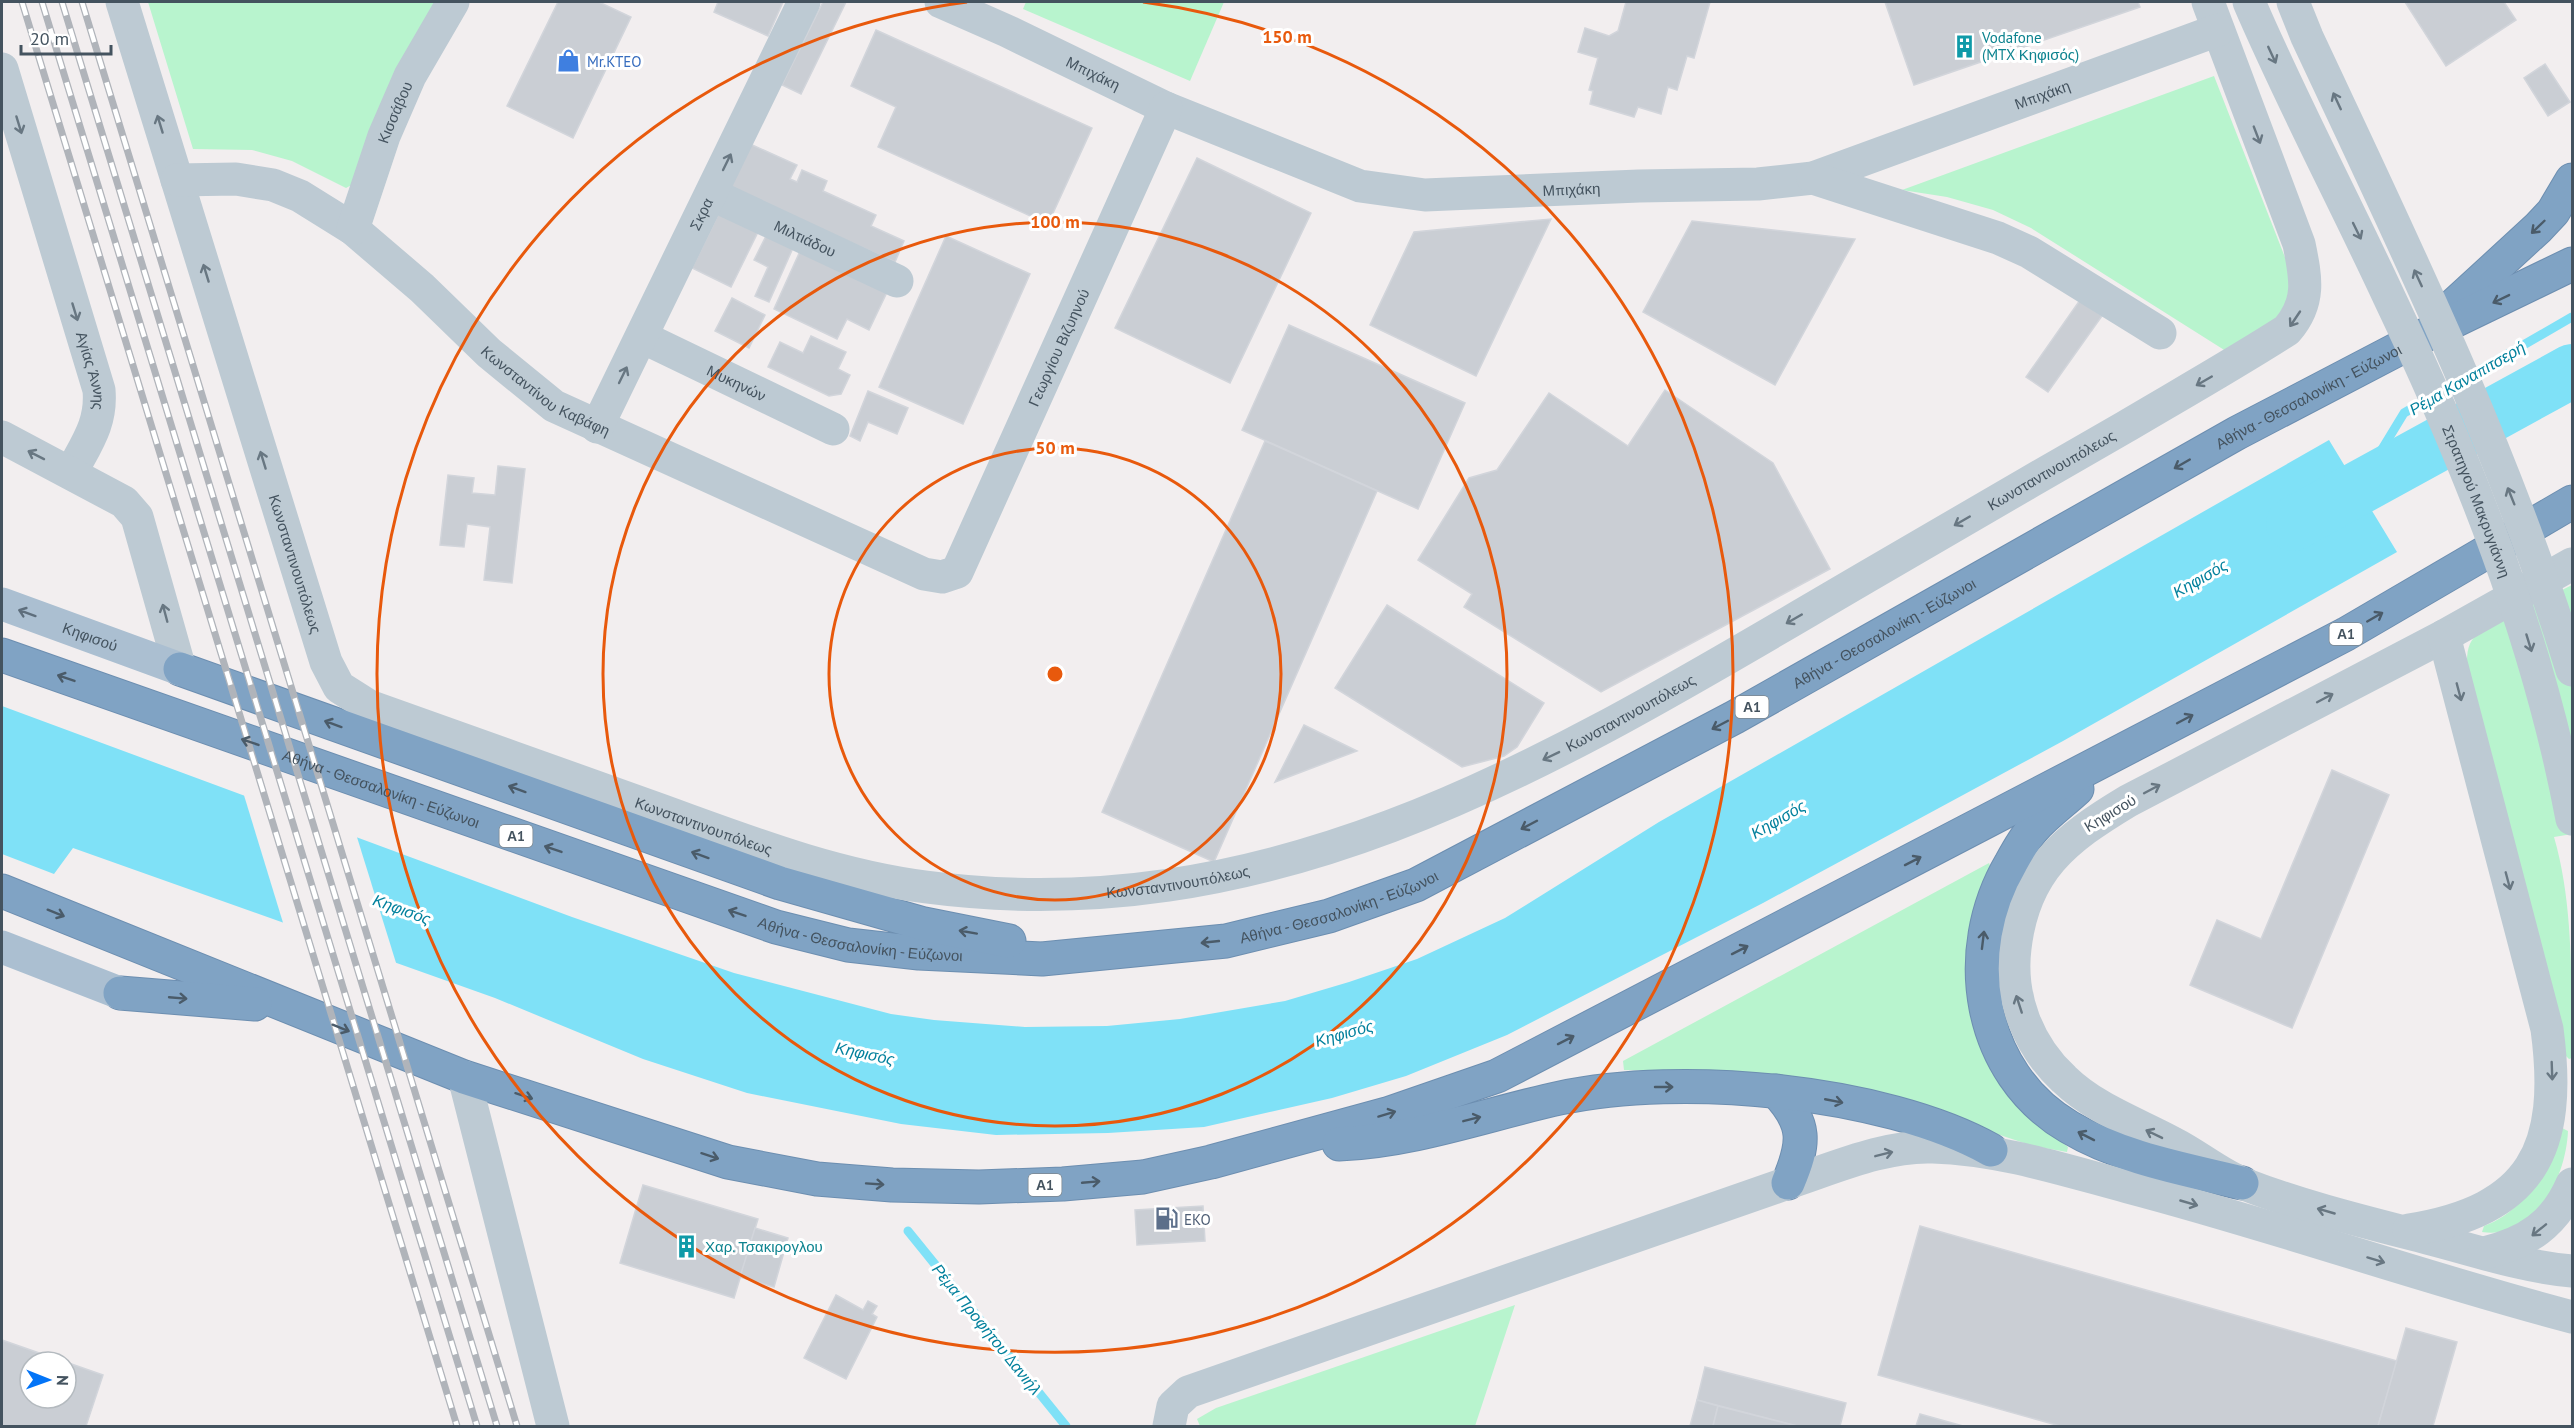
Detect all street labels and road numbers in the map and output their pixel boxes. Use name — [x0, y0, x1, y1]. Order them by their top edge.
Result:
street label: Μπιχάκη — [1063, 52, 1123, 94]
street label: Μπιχάκη — [2012, 75, 2073, 113]
street label: Κισσάβου — [373, 78, 416, 146]
street label: Μπιχάκη — [1542, 178, 1601, 200]
street label: Σκρα — [685, 194, 717, 233]
street label: Μιλτιάδου — [771, 215, 839, 261]
street label: Γεωργίου Βιζυηνού — [1023, 285, 1093, 409]
street label: Αγίας Άννης — [72, 329, 109, 411]
street label: Αθήνα - Θεσσαλονίκη - Εύζωνοι — [2212, 339, 2405, 453]
street label: Κωνσταντίνου Καβάφη — [477, 341, 613, 440]
street label: Μυκηνών — [704, 360, 769, 405]
street label: Στρατηγού Μακρυγιάννη — [2439, 422, 2515, 580]
street label: Κωνσταντινουπόλεως — [1984, 425, 2119, 514]
street label: Κωνσταντινουπόλεως — [265, 492, 326, 636]
street label: Αθήνα - Θεσσαλονίκη - Εύζωνοι — [1789, 573, 1979, 692]
street label: Κηφισού — [60, 618, 120, 655]
road number: Α1 — [2330, 623, 2362, 645]
street label: Κωνσταντινουπόλεως — [1562, 669, 1698, 755]
road number: Α1 — [1736, 696, 1768, 718]
street label: Αθήνα - Θεσσαλονίκη - Εύζωνοι — [280, 745, 482, 832]
street label: Κηφισού — [2081, 790, 2139, 836]
street label: Κωνσταντινουπόλεως — [633, 792, 775, 859]
road number: Α1 — [500, 825, 532, 847]
street label: Κωνσταντινουπόλεως — [1106, 860, 1251, 901]
street label: Αθήνα - Θεσσαλονίκη - Εύζωνοι — [1237, 866, 1441, 947]
street label: Αθήνα - Θεσσαλονίκη - Εύζωνοι — [756, 912, 963, 965]
road number: Α1 — [1028, 1174, 1062, 1196]

